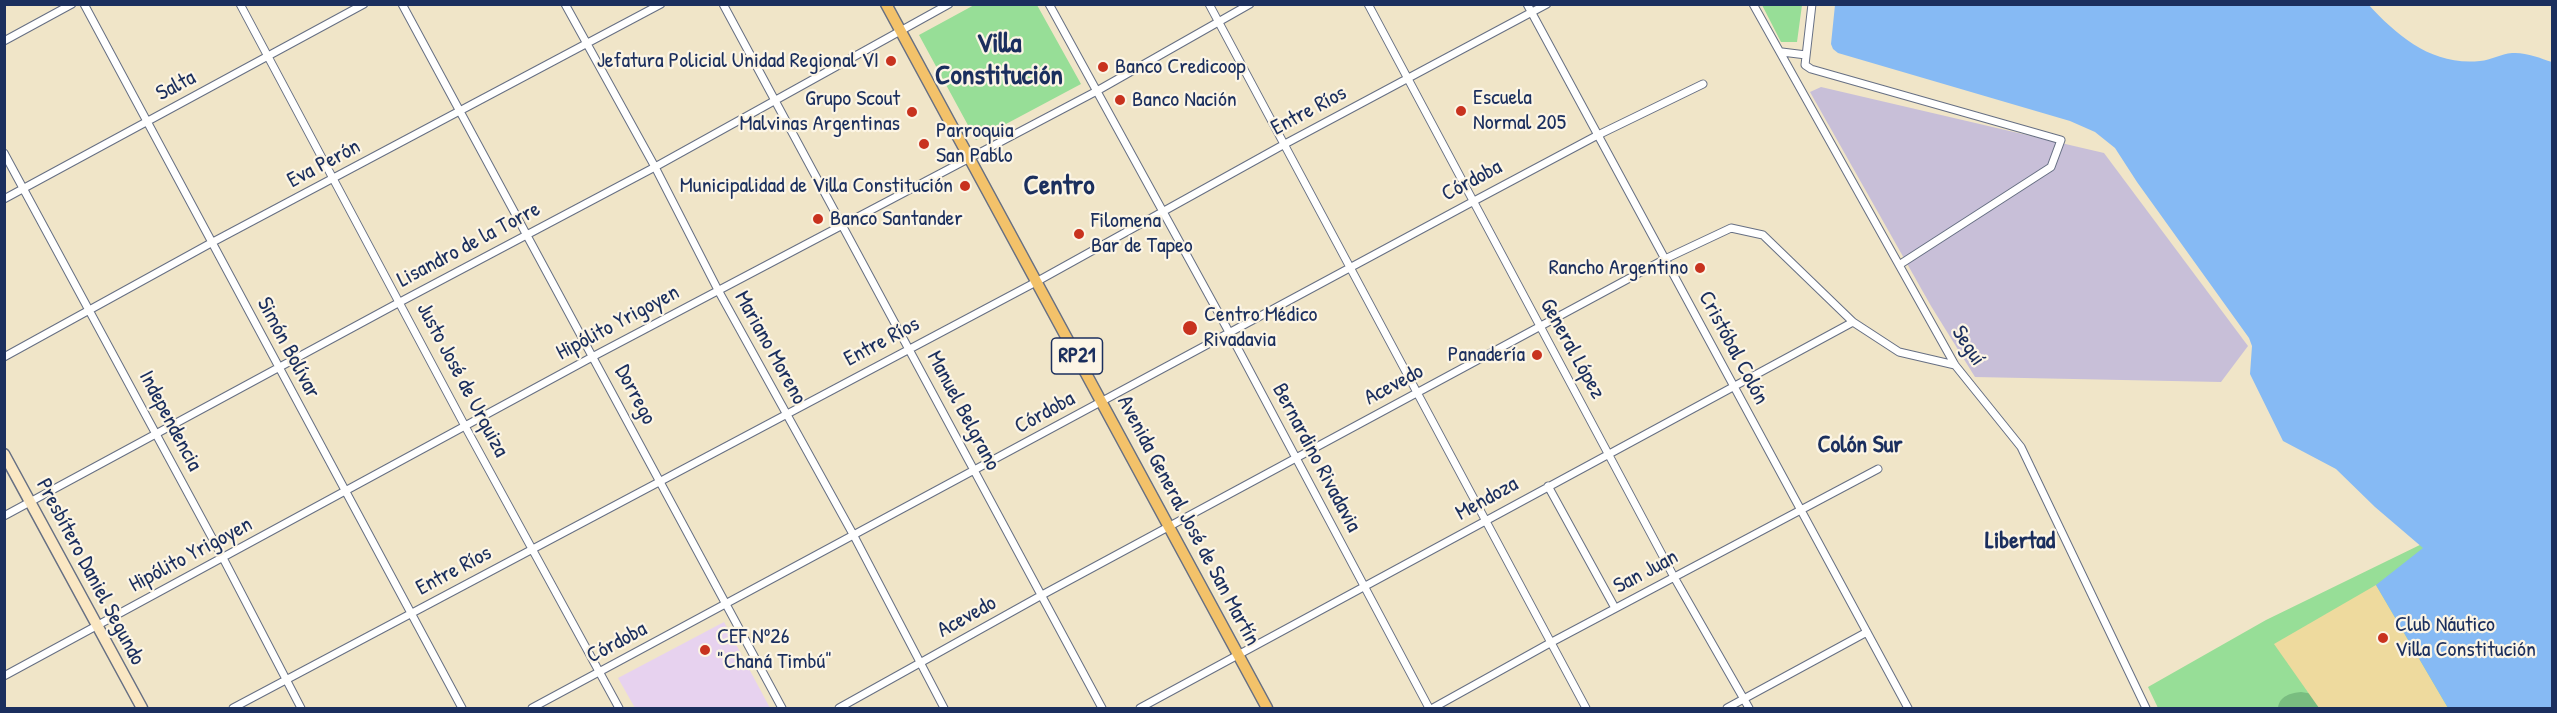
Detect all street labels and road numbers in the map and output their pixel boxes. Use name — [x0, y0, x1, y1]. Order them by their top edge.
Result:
street label: Salta — [152, 65, 200, 107]
street label: Entre Ríos — [1267, 80, 1351, 142]
street label: Eva Perón — [283, 134, 365, 194]
street label: Córdoba — [1437, 154, 1507, 208]
street label: Lisandro de la Torre — [393, 196, 545, 294]
street label: Hipólito Yrigoyen — [552, 280, 684, 366]
street label: Mariano Moreno — [728, 287, 812, 409]
street label: Cristóbal Colón — [1692, 287, 1774, 409]
street label: Simón Bolívar — [250, 293, 326, 403]
street label: General López — [1534, 294, 1610, 404]
street label: Justo José de Urquiza — [410, 298, 514, 462]
street label: Entre Ríos — [840, 311, 924, 373]
street label: Seguí — [1945, 321, 1991, 371]
road number: RP21 — [1052, 338, 1102, 374]
street label: Manuel Belgrano — [920, 347, 1006, 475]
street label: Acevedo — [1360, 359, 1428, 411]
street label: Dorrego — [608, 361, 662, 429]
street label: Independencia — [133, 366, 207, 476]
street label: Bernardino Rivadavia — [1266, 379, 1366, 537]
street label: Córdoba — [1010, 386, 1080, 440]
street label: Avenida General José de San Martín — [1111, 391, 1265, 651]
street label: Mendoza — [1451, 471, 1523, 527]
street label: Presbítero Daniel Segundo — [30, 474, 150, 670]
street label: Hipólito Yrigoyen — [125, 512, 257, 598]
street label: Entre Ríos — [412, 540, 496, 602]
street label: San Juan — [1609, 544, 1683, 600]
street label: Acevedo — [933, 590, 1001, 644]
street label: Córdoba — [582, 616, 652, 670]

